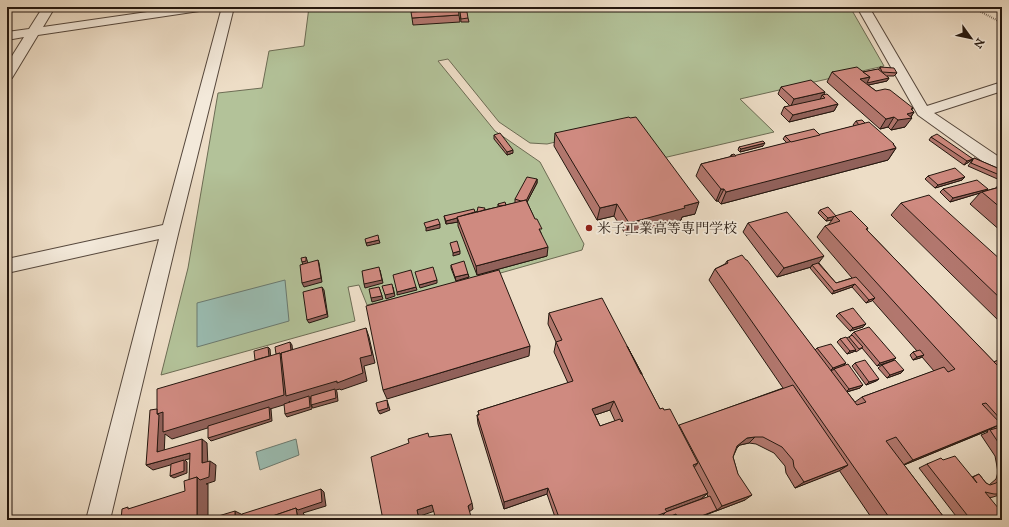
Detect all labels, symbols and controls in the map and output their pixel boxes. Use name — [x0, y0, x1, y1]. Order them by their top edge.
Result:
north arrow — [951, 18, 991, 58]
text: N — [971, 36, 987, 51]
place label: 米子工業高等専門学校 — [597, 220, 737, 237]
marker: 米子工業高等専門学校 — [584, 223, 594, 233]

